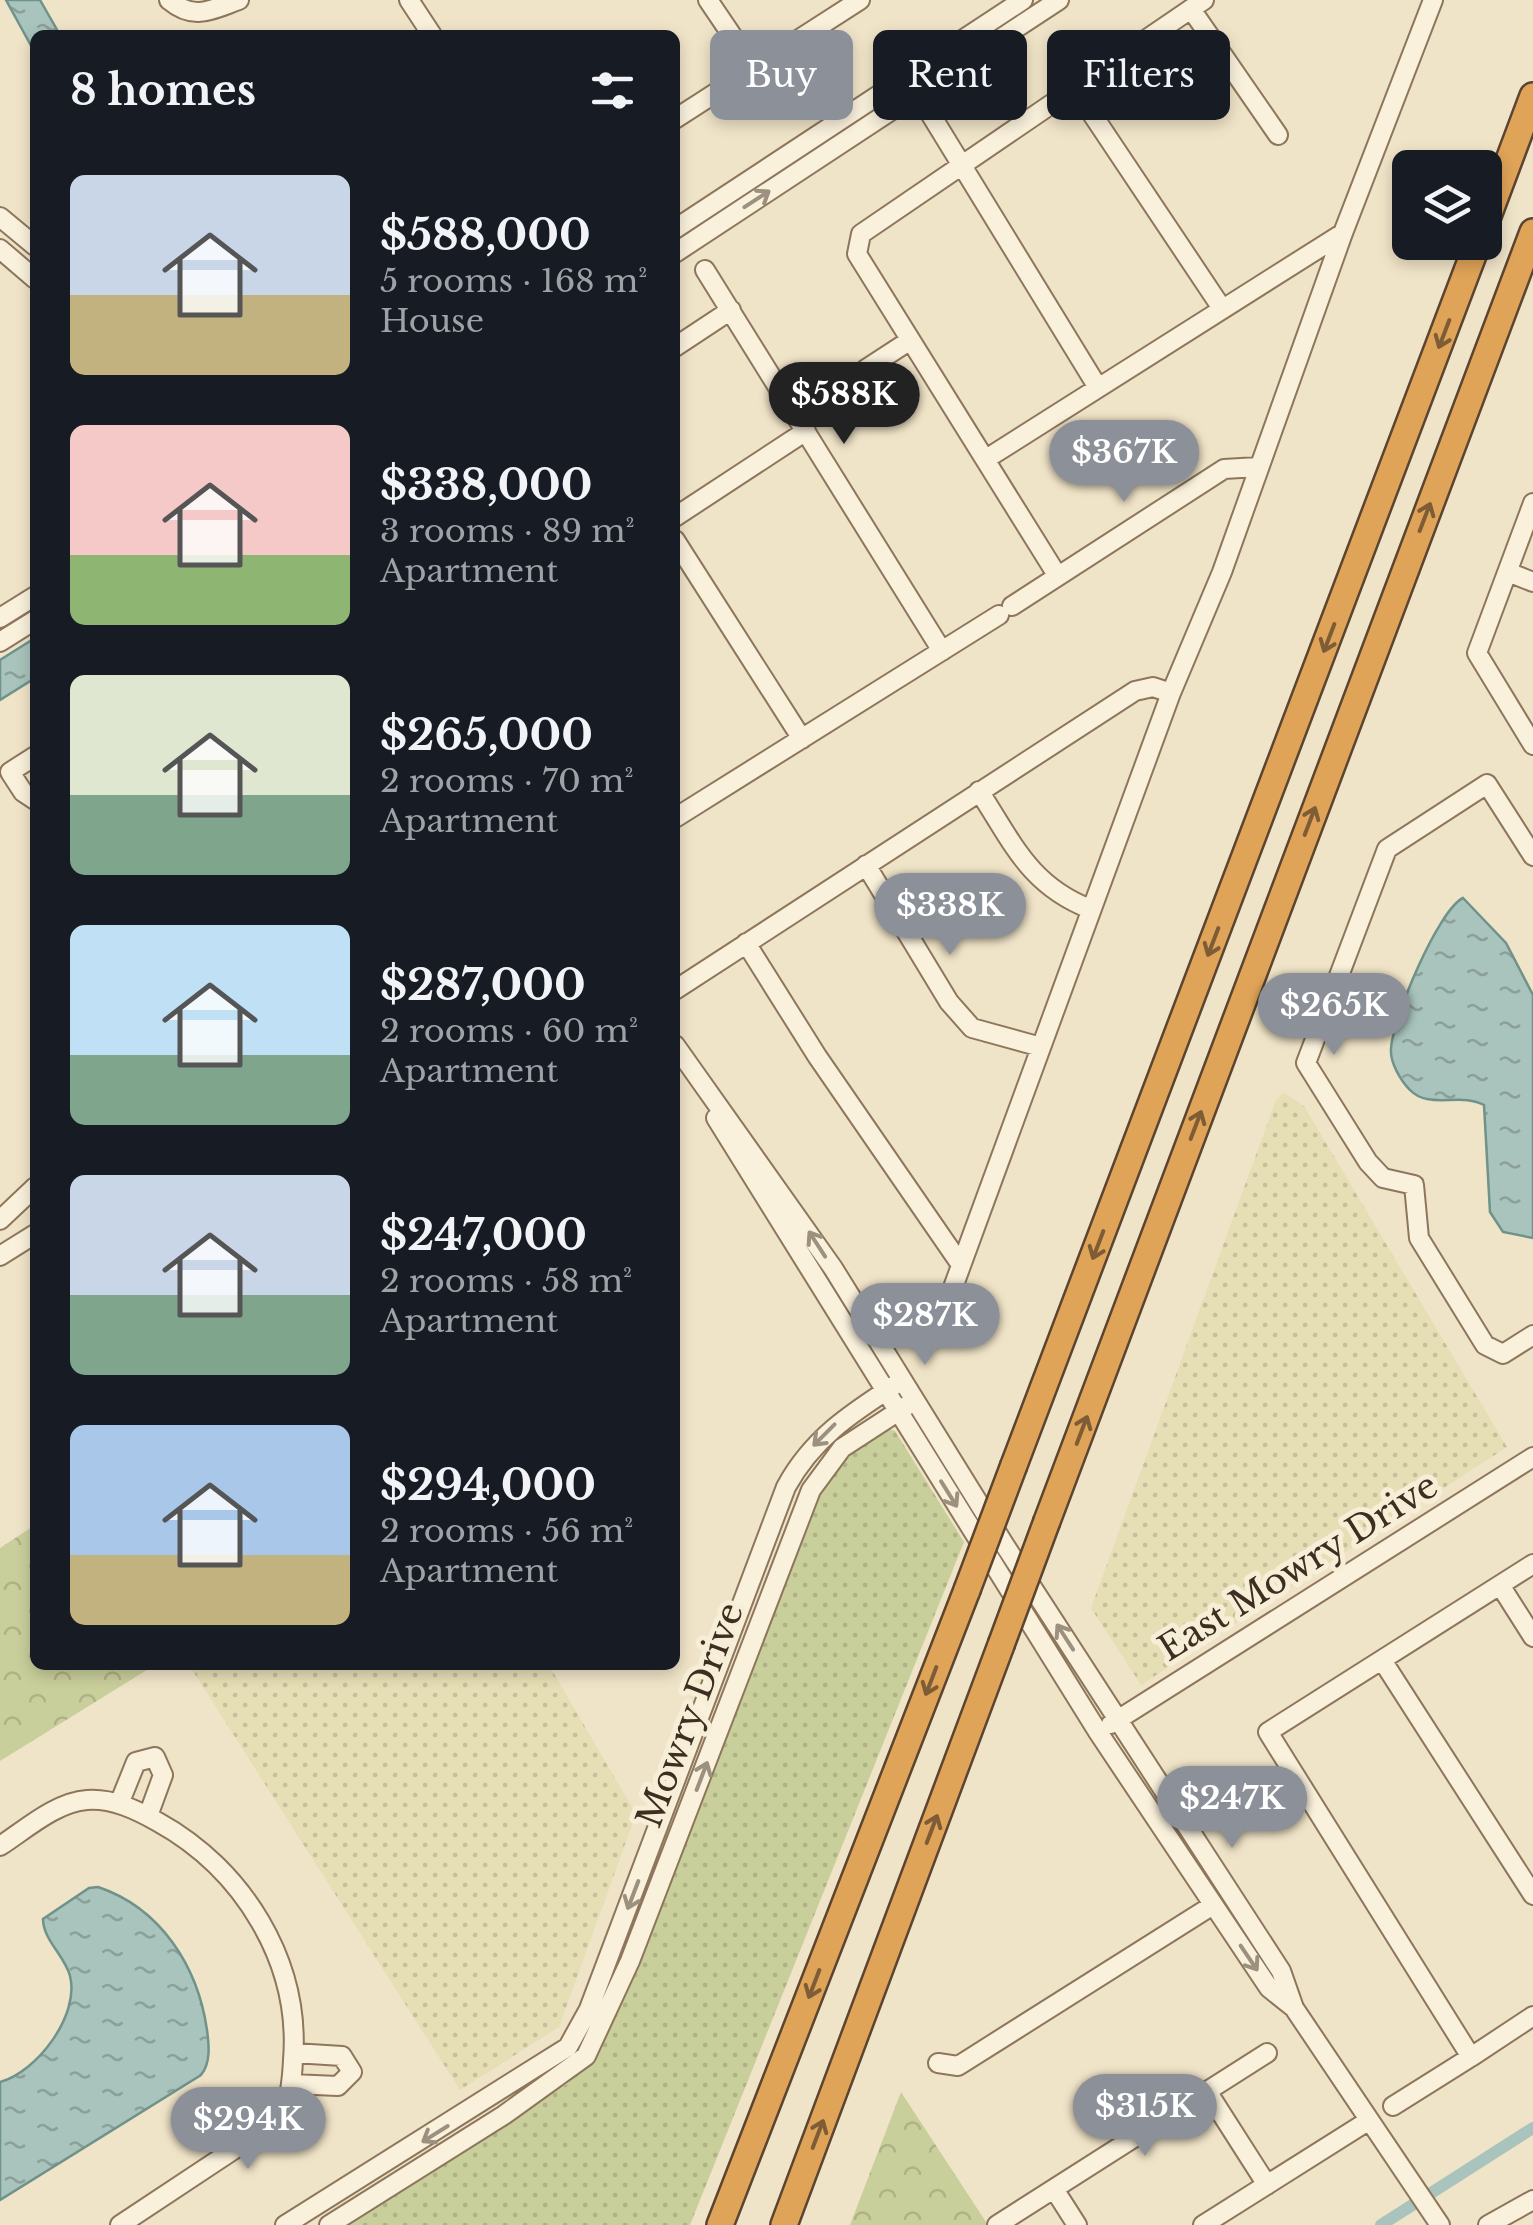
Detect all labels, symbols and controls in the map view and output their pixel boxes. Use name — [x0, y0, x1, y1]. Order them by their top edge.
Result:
chip: Buy — [710, 30, 853, 120]
chip: Rent — [873, 30, 1027, 120]
chip: Filters — [1047, 30, 1230, 120]
icon: filters — [585, 63, 640, 118]
text: 8 homes — [70, 64, 256, 116]
map controls — [1392, 150, 1502, 260]
button: layers — [1392, 150, 1502, 260]
one-way arrow — [742, 189, 770, 210]
text: $588,000 — [380, 209, 591, 261]
icon: home — [150, 215, 270, 335]
text: 5 rooms · 168 m² — [380, 261, 647, 301]
text: House — [380, 301, 484, 341]
one-way arrow — [1434, 317, 1452, 348]
pin: $588K — [774, 362, 914, 447]
text: $588K — [791, 374, 897, 414]
pin: $367K — [1054, 420, 1194, 505]
text: $367K — [1071, 432, 1177, 472]
text: $338,000 — [380, 459, 593, 511]
icon: home — [150, 465, 270, 585]
one-way arrow — [1417, 502, 1435, 533]
text: 3 rooms · 89 m² — [380, 511, 635, 551]
text: Apartment — [380, 551, 558, 591]
one-way arrow — [1319, 621, 1337, 652]
text: $265,000 — [380, 709, 593, 761]
icon: home — [150, 715, 270, 835]
text: 2 rooms · 70 m² — [380, 761, 634, 801]
text: Apartment — [380, 801, 558, 841]
one-way arrow — [1303, 807, 1321, 837]
pin: $338K — [880, 873, 1020, 958]
text: $338K — [896, 885, 1004, 925]
one-way arrow — [1203, 925, 1221, 956]
text: $287,000 — [380, 959, 586, 1011]
icon: home — [150, 965, 270, 1085]
pin: $265K — [1264, 973, 1404, 1058]
text: $265K — [1280, 985, 1388, 1025]
text: 2 rooms · 60 m² — [380, 1011, 638, 1051]
text: Apartment — [380, 1051, 558, 1091]
one-way arrow — [1188, 1111, 1206, 1142]
text: $247,000 — [380, 1209, 587, 1261]
icon: home — [150, 1215, 270, 1335]
one-way arrow — [807, 1230, 828, 1259]
one-way arrow — [1087, 1230, 1105, 1260]
text: 2 rooms · 58 m² — [380, 1261, 632, 1301]
pin: $287K — [855, 1283, 995, 1368]
text: $287K — [873, 1295, 977, 1335]
text: Apartment — [380, 1301, 558, 1341]
one-way arrow — [1074, 1415, 1092, 1445]
one-way arrow — [813, 1423, 837, 1447]
text: $294,000 — [380, 1459, 596, 1511]
street label: East Mowry Drive — [1150, 1463, 1445, 1670]
icon: home — [150, 1465, 270, 1585]
one-way arrow — [939, 1479, 959, 1508]
text: 2 rooms · 56 m² — [380, 1511, 633, 1551]
text: Apartment — [380, 1551, 558, 1591]
street label: Mowry Drive — [627, 1596, 752, 1833]
one-way arrow — [1055, 1624, 1076, 1652]
one-way arrow — [921, 1665, 939, 1695]
one-way arrow — [694, 1762, 712, 1792]
pin: $247K — [1162, 1766, 1302, 1851]
text: $247K — [1179, 1778, 1285, 1818]
one-way arrow — [924, 1815, 942, 1846]
one-way arrow — [623, 1879, 641, 1909]
one-way arrow — [1239, 1944, 1260, 1972]
one-way arrow — [804, 1967, 822, 1998]
pin: $315K — [1075, 2074, 1215, 2159]
text: $315K — [1095, 2086, 1195, 2126]
pin: $294K — [178, 2087, 318, 2172]
text: $294K — [193, 2099, 303, 2139]
one-way arrow — [810, 2119, 828, 2150]
one-way arrow — [421, 2124, 450, 2144]

